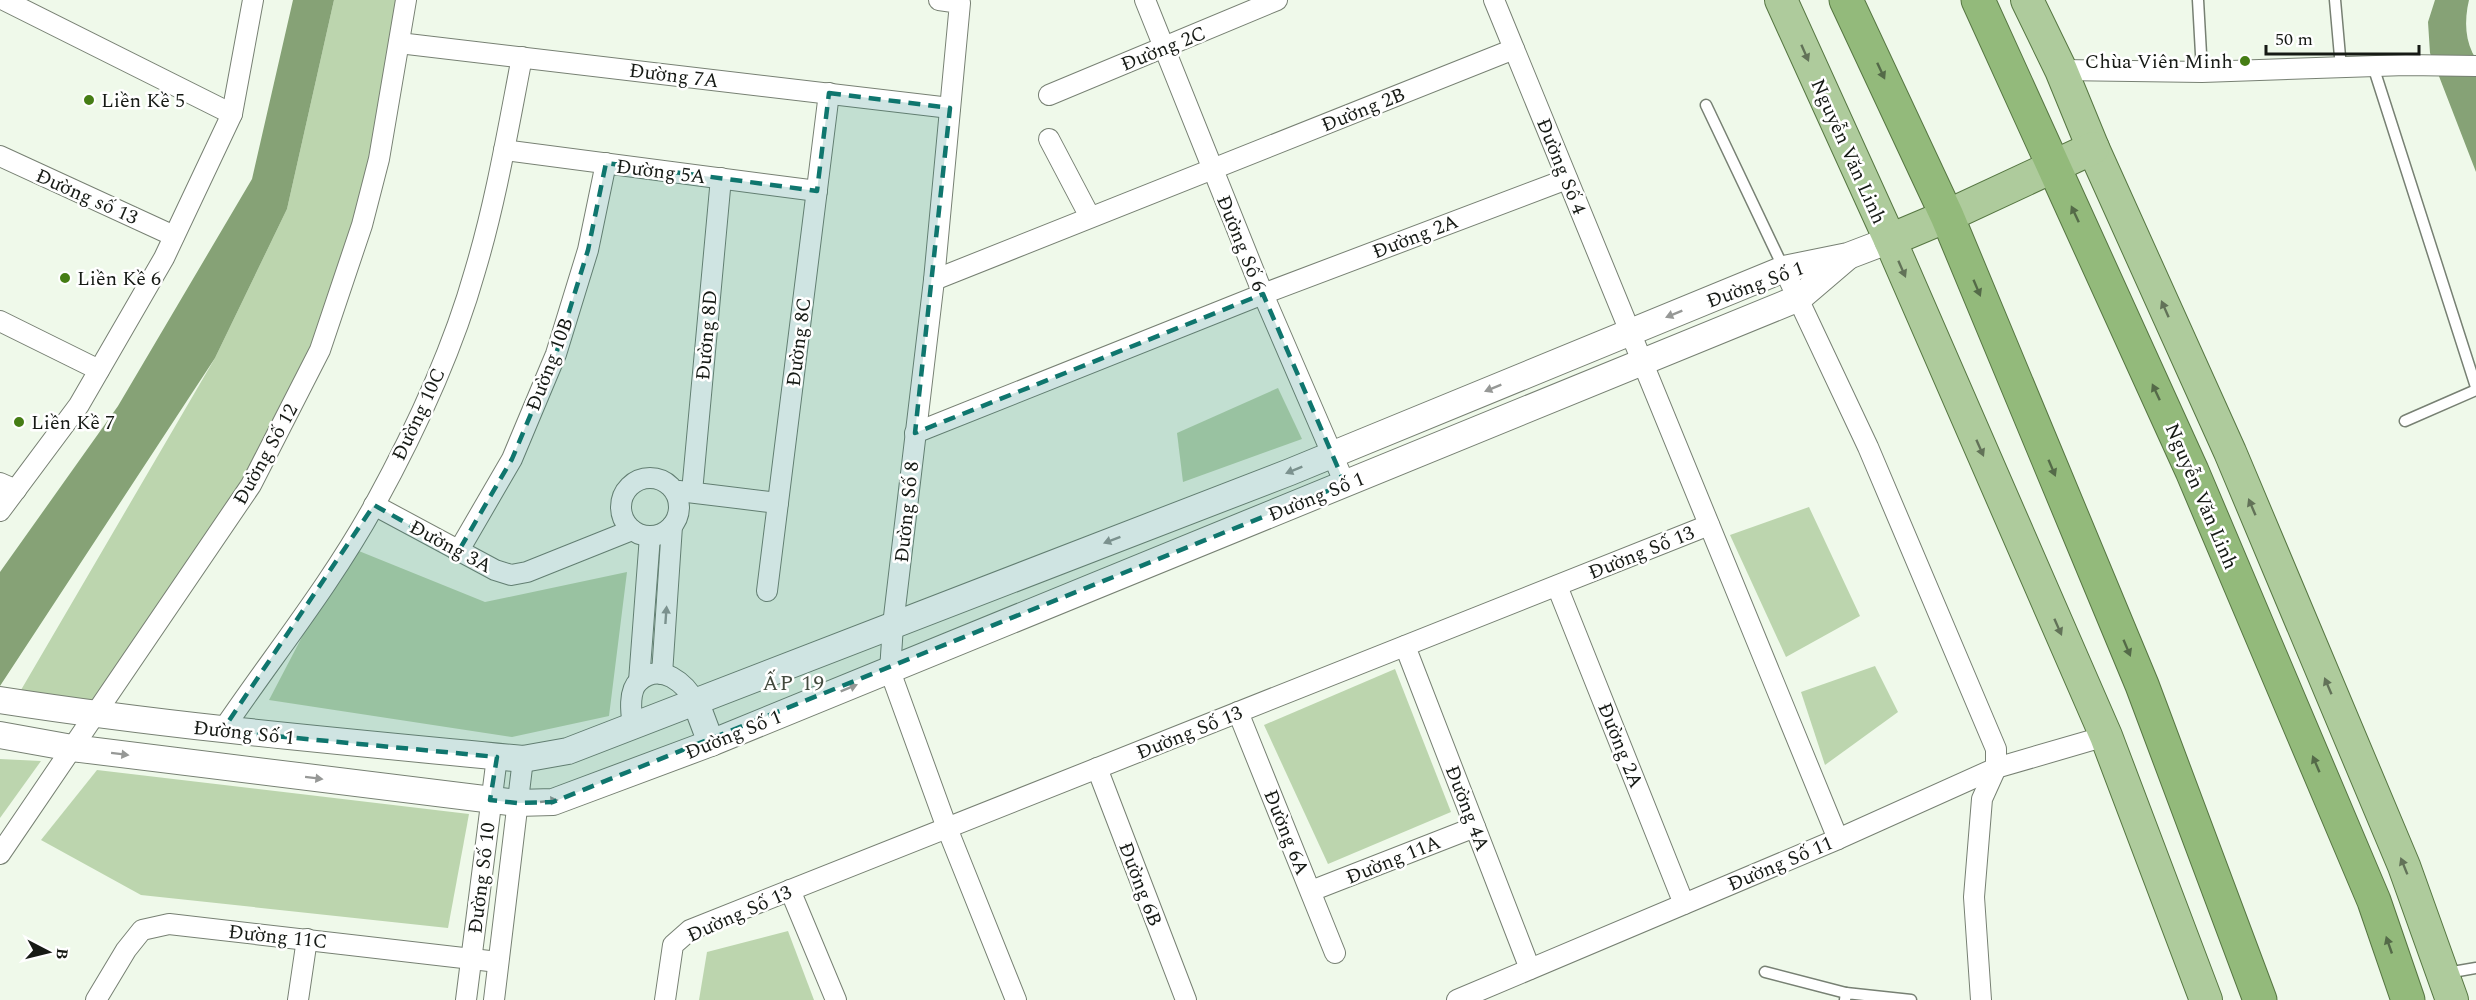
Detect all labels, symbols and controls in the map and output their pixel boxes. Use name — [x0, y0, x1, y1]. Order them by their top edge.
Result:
street label: Đường 2C — [1116, 18, 1210, 80]
scale bar — [2266, 18, 2419, 56]
text: 50 m — [2275, 26, 2313, 53]
one-way arrow — [1800, 45, 1810, 63]
place label: Chùa Viên Minh — [2085, 47, 2233, 77]
marker: Chùa Viên Minh — [2238, 54, 2252, 68]
street label: Đường 7A — [627, 56, 720, 96]
one-way arrow — [1876, 63, 1885, 80]
street label: Nguyễn Văn Linh — [1803, 74, 1894, 229]
street label: Đường 2B — [1317, 80, 1410, 140]
place label: Liền Kề 5 — [101, 86, 185, 116]
marker: Liền Kề 5 — [82, 93, 96, 107]
street label: Đường Số 4 — [1528, 114, 1594, 219]
street label: Đường 5A — [614, 152, 707, 192]
street label: Đường số 13 — [31, 161, 143, 233]
street label: Đường Số 6 — [1208, 191, 1274, 296]
one-way arrow — [2070, 206, 2079, 223]
street label: Đường 2A — [1368, 207, 1463, 267]
street label: Đường Số 1 — [1702, 253, 1808, 316]
one-way arrow — [1898, 261, 1907, 278]
place label: Liền Kề 6 — [77, 264, 161, 294]
marker: Liền Kề 6 — [58, 271, 72, 285]
one-way arrow — [1973, 279, 1982, 297]
street label: Đường 8D — [688, 289, 726, 381]
street label: Đường 8C — [779, 296, 819, 388]
one-way arrow — [2160, 300, 2170, 318]
one-way arrow — [1665, 310, 1683, 319]
street label: Đường 10B — [518, 313, 582, 416]
street label: Đường 10C — [384, 363, 454, 466]
one-way arrow — [1484, 383, 1502, 393]
one-way arrow — [2151, 383, 2160, 400]
street label: Đường Số 12 — [226, 398, 306, 511]
place label: Liền Kề 7 — [31, 408, 115, 438]
marker: Liền Kề 7 — [12, 415, 26, 429]
street label: Nguyễn Văn Linh — [2157, 419, 2245, 574]
one-way arrow — [1976, 439, 1986, 457]
one-way arrow — [2048, 459, 2057, 477]
street label: Đường Số 8 — [887, 460, 927, 564]
street label: Đường Số 1 — [1264, 464, 1369, 530]
one-way arrow — [1284, 465, 1302, 475]
one-way arrow — [2248, 498, 2257, 515]
street label: Đường 3A — [404, 513, 497, 581]
street label: Đường Số 13 — [1584, 518, 1699, 588]
one-way arrow — [1103, 536, 1121, 546]
one-way arrow — [661, 606, 671, 625]
one-way arrow — [2054, 618, 2063, 635]
one-way arrow — [2122, 640, 2132, 658]
district label: ẤP 19 — [763, 668, 825, 700]
one-way arrow — [2323, 677, 2333, 695]
one-way arrow — [840, 682, 858, 692]
street label: Đường Số 13 — [1132, 698, 1247, 768]
street label: Đường 2A — [1589, 698, 1651, 793]
street label: Đường Số 1 — [681, 702, 786, 768]
street label: Đường Số 1 — [192, 713, 296, 753]
one-way arrow — [111, 749, 130, 759]
one-way arrow — [2311, 755, 2320, 773]
street label: Đường 4A — [1437, 761, 1497, 856]
one-way arrow — [304, 773, 323, 783]
street label: Đường 6A — [1255, 785, 1317, 880]
one-way arrow — [540, 796, 559, 806]
street label: Đường Số 10 — [460, 821, 504, 935]
street label: Đường 11A — [1341, 827, 1445, 893]
street label: Đường Số 11 — [1723, 828, 1838, 900]
street label: Đường 6B — [1110, 838, 1170, 931]
one-way arrow — [2399, 857, 2408, 875]
street label: Đường Số 13 — [682, 877, 797, 950]
street label: Đường 11C — [227, 917, 329, 957]
north arrow — [18, 922, 78, 982]
one-way arrow — [2383, 936, 2393, 954]
text: B — [49, 947, 74, 961]

